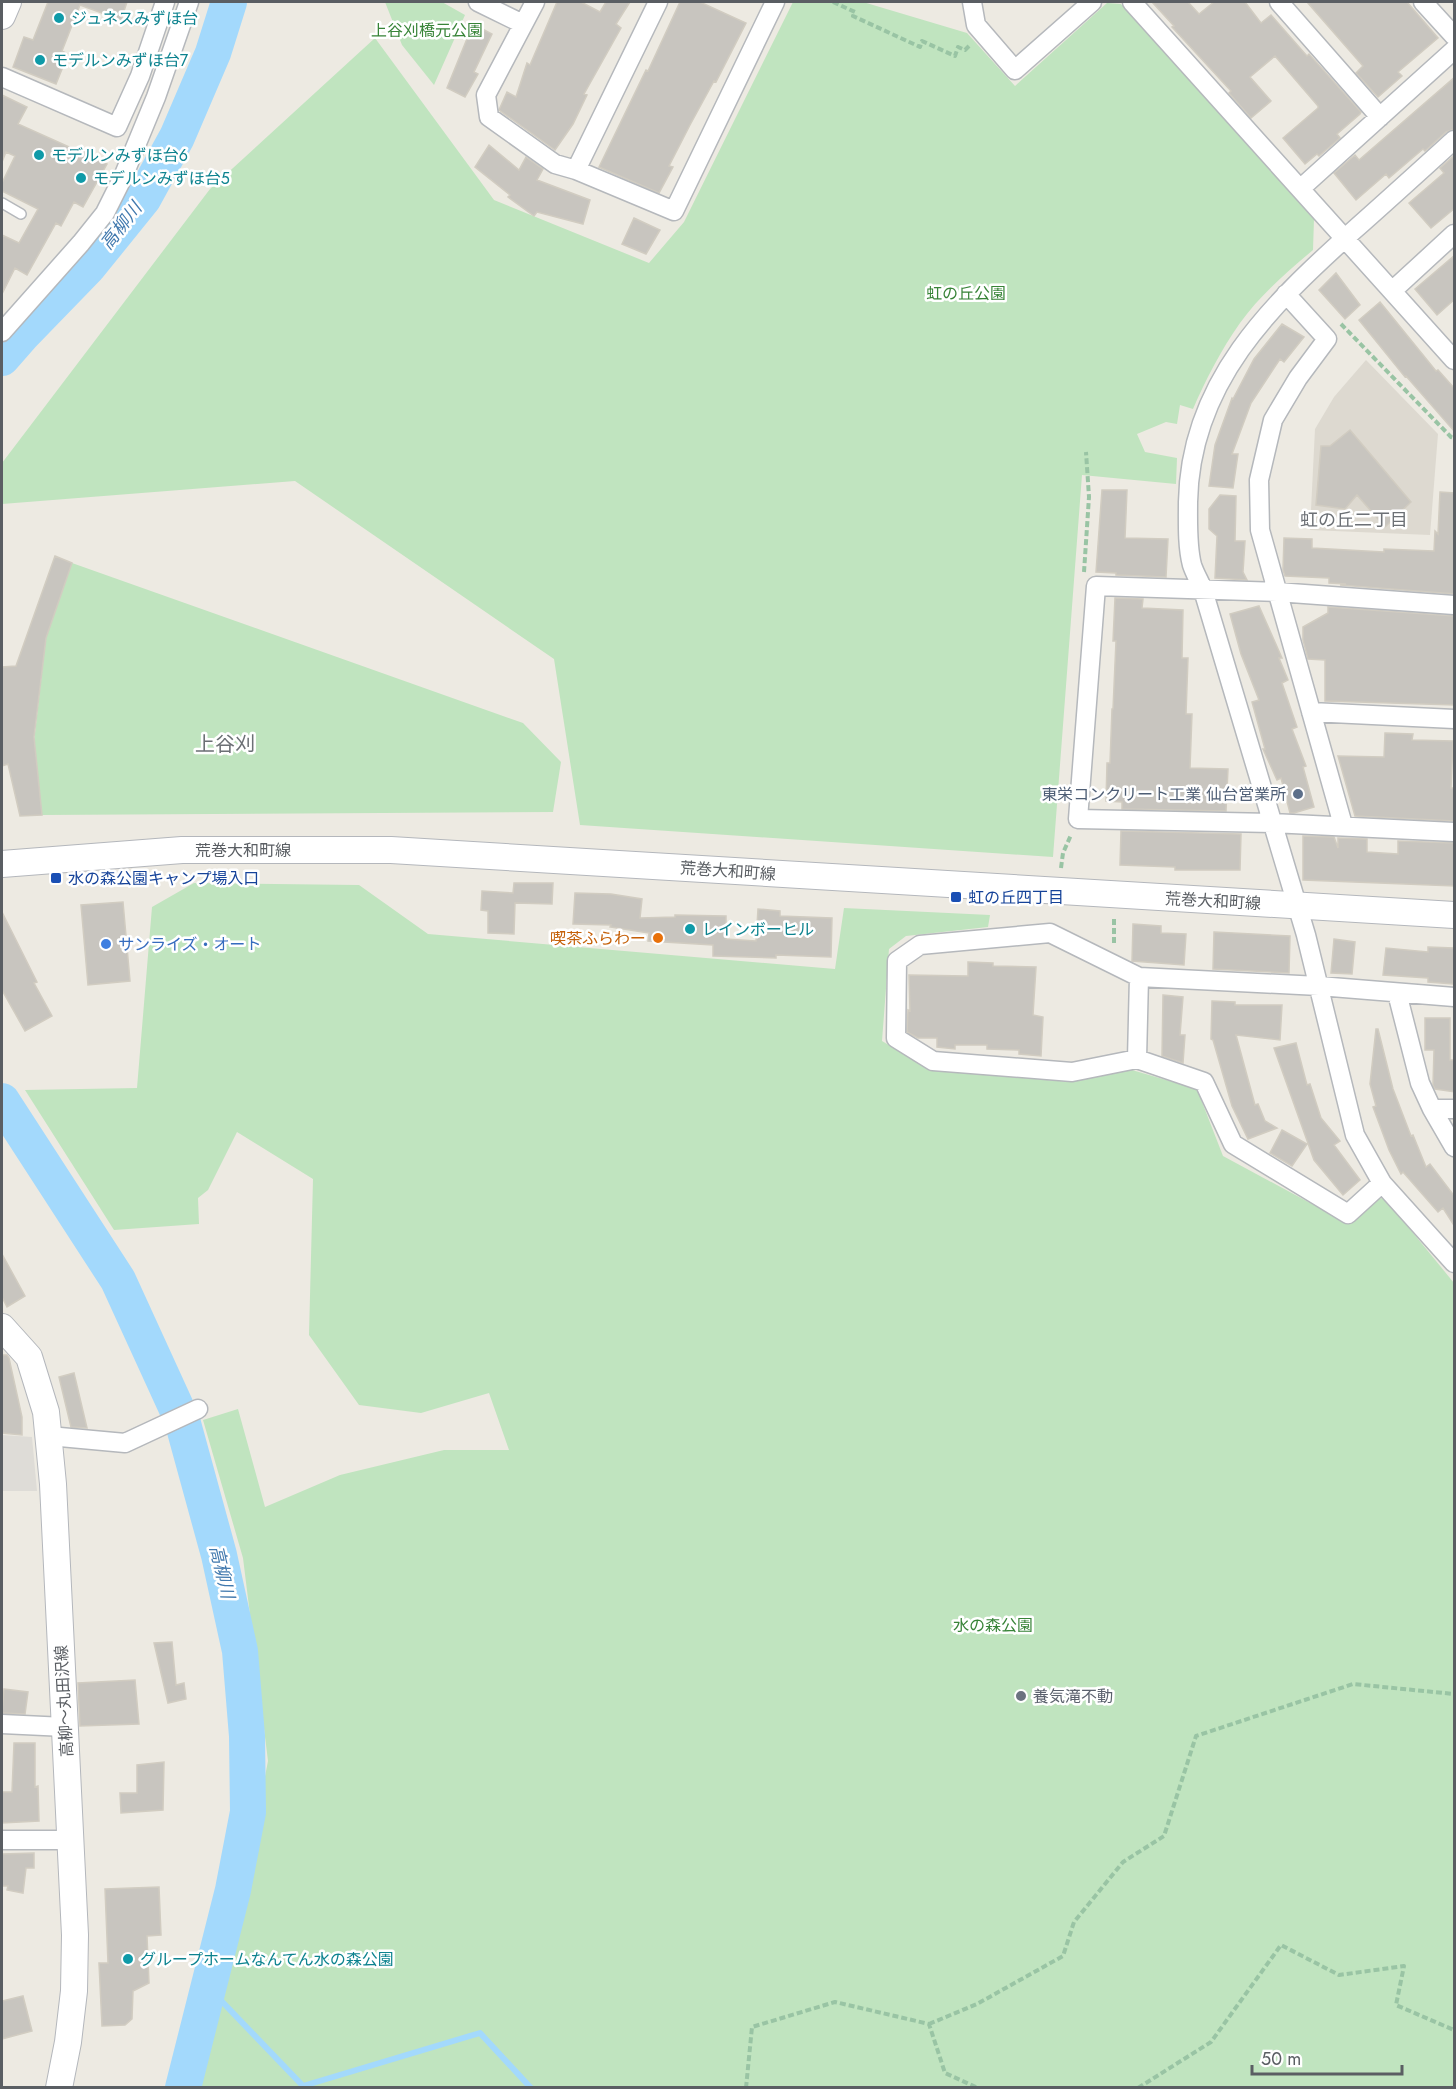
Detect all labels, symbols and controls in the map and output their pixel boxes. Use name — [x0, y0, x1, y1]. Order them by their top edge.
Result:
place label: ジュネスみずほ台 — [71, 7, 198, 30]
marker: ジュネスみずほ台 — [52, 11, 66, 25]
park label: 上谷刈橋元公園 — [371, 19, 483, 42]
place label: モデルンみずほ台7 — [52, 49, 189, 72]
marker: モデルンみずほ台7 — [33, 53, 47, 67]
place label: モデルンみずほ台6 — [51, 144, 188, 167]
marker: モデルンみずほ台6 — [32, 148, 46, 162]
place label: モデルンみずほ台5 — [93, 167, 230, 190]
marker: モデルンみずほ台5 — [74, 171, 88, 185]
water label: 高柳川 — [94, 195, 149, 255]
park label: 虹の丘公園 — [926, 282, 1006, 305]
district label: 虹の丘二丁目 — [1300, 507, 1408, 533]
district label: 上谷刈 — [195, 730, 255, 759]
place label: 東栄コンクリート工業 仙台営業所 — [1041, 783, 1286, 806]
marker: 東栄コンクリート工業 仙台営業所 — [1291, 787, 1305, 801]
street label: 荒巻大和町線 — [195, 839, 291, 862]
street label: 荒巻大和町線 — [679, 856, 777, 886]
place label: 水の森公園キャンプ場入口 — [68, 867, 260, 890]
marker: 水の森公園キャンプ場入口 — [49, 871, 63, 885]
place label: 虹の丘四丁目 — [968, 886, 1064, 909]
street label: 荒巻大和町線 — [1164, 887, 1262, 915]
marker: 虹の丘四丁目 — [949, 890, 963, 904]
place label: レインボーヒル — [702, 918, 814, 941]
marker: レインボーヒル — [683, 922, 697, 936]
place label: 喫茶ふらわー — [550, 927, 646, 950]
marker: 喫茶ふらわー — [651, 931, 665, 945]
place label: サンライズ・オート — [118, 933, 262, 956]
marker: サンライズ・オート — [99, 937, 113, 951]
water label: 高柳川 — [203, 1543, 241, 1603]
park label: 水の森公園 — [953, 1614, 1033, 1637]
street label: 高柳～丸田沢線 — [50, 1644, 78, 1758]
place label: 養気滝不動 — [1033, 1685, 1113, 1708]
marker: 養気滝不動 — [1014, 1689, 1028, 1703]
place label: グループホームなんてん水の森公園 — [140, 1948, 394, 1971]
marker: グループホームなんてん水の森公園 — [121, 1952, 135, 1966]
scale bar — [1252, 2038, 1402, 2076]
text: 50 m — [1261, 2046, 1301, 2072]

